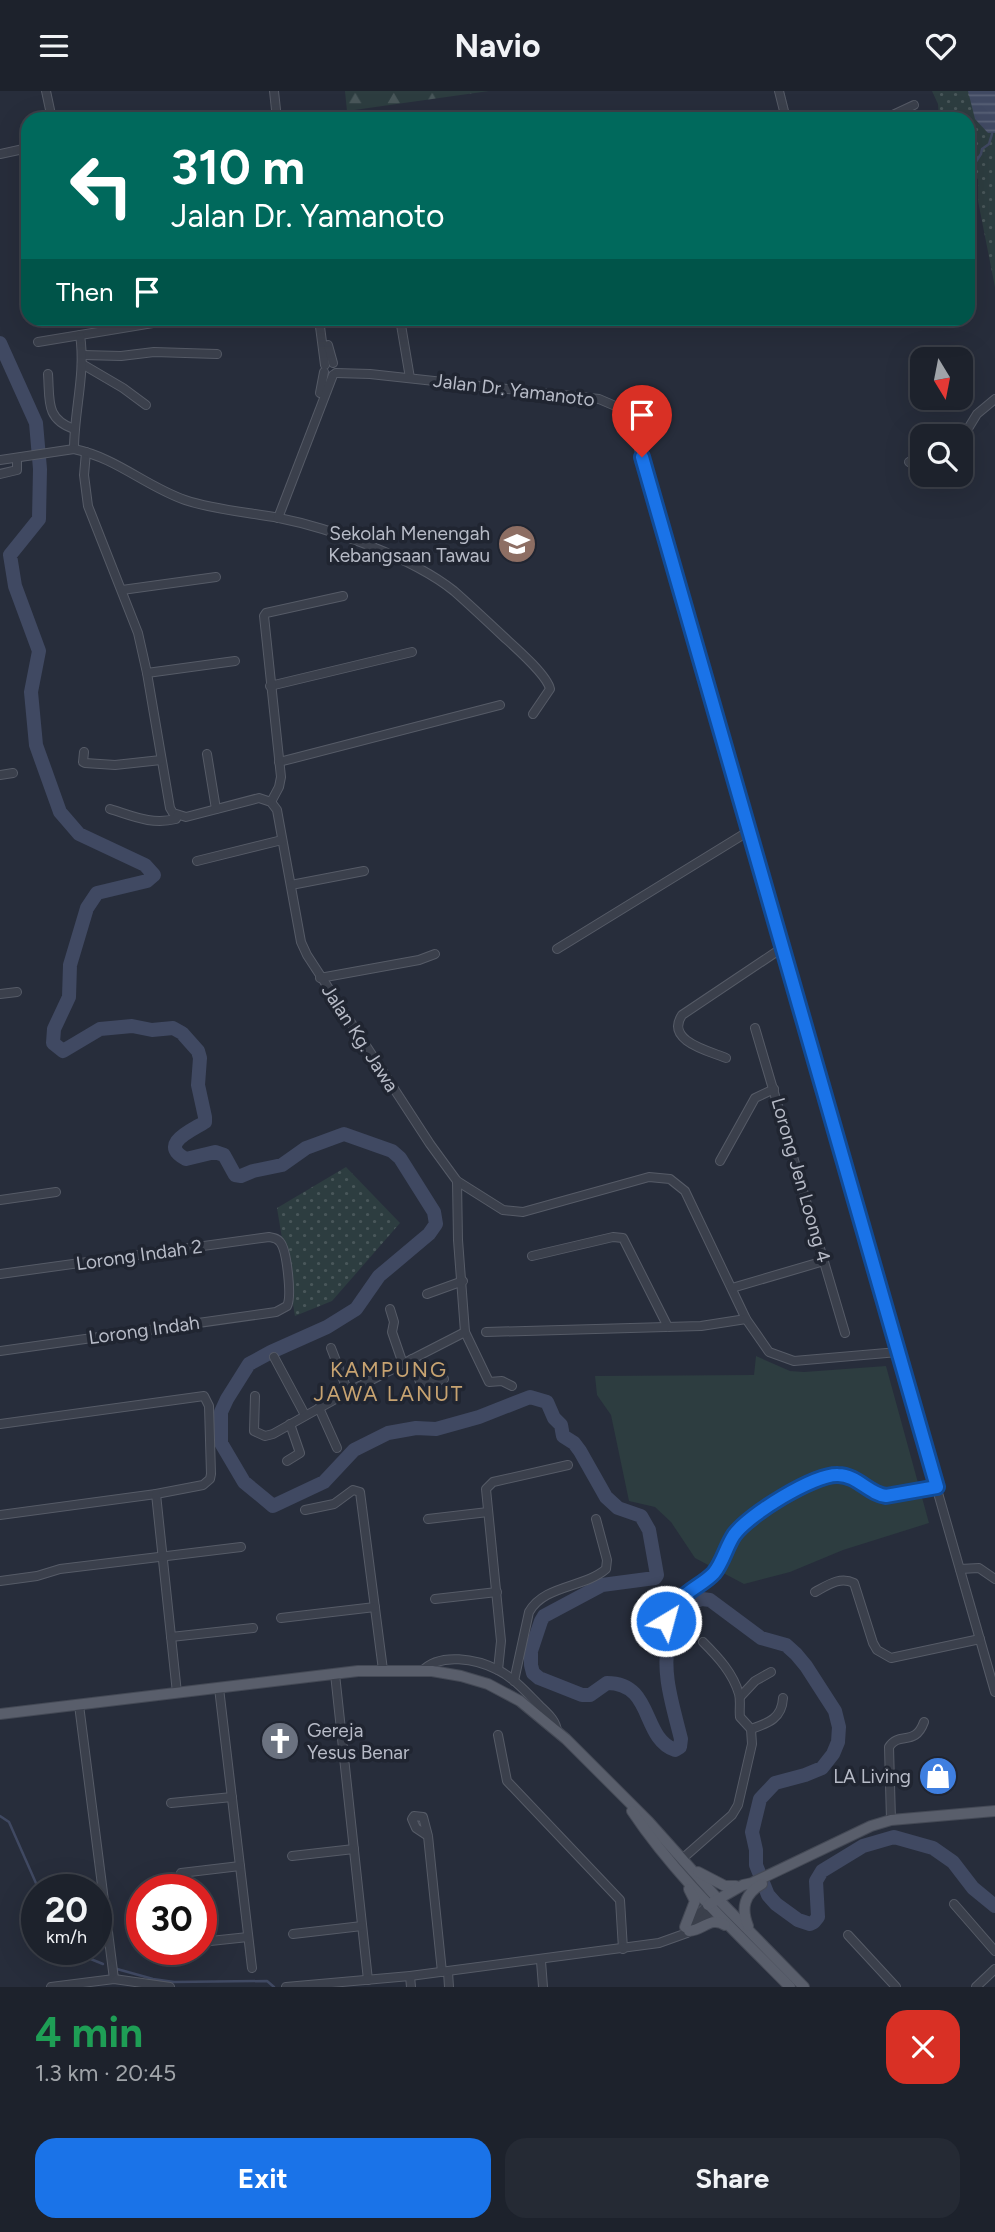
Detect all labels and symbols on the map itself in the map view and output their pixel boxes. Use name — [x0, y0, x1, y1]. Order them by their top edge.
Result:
north arrow — [910, 347, 973, 409]
street label: Jalan Dr. Yamanoto — [432, 369, 596, 411]
pin — [612, 385, 672, 457]
place label: Sekolah Menengah Kebangsaan Tawau — [328, 522, 490, 567]
school or university icon: Sekolah Menengah Kebangsaan Tawau — [496, 523, 538, 565]
street label: Jalan Kg. Jawa — [317, 980, 403, 1096]
street label: Lorong Jen Loong 4 — [766, 1095, 836, 1265]
street label: Lorong Indah 2 — [74, 1235, 204, 1275]
street label: Lorong Indah — [87, 1311, 201, 1349]
district label: KAMPUNG JAWA LANUT — [314, 1357, 464, 1406]
position arrow — [629, 1584, 703, 1658]
place label: Gereja Yesus Benar — [307, 1719, 410, 1764]
church icon: Gereja Yesus Benar — [259, 1720, 301, 1762]
shop icon: LA Living — [917, 1755, 959, 1797]
place label: LA Living — [833, 1765, 911, 1788]
speed limit sign: 30 — [126, 1874, 217, 1965]

